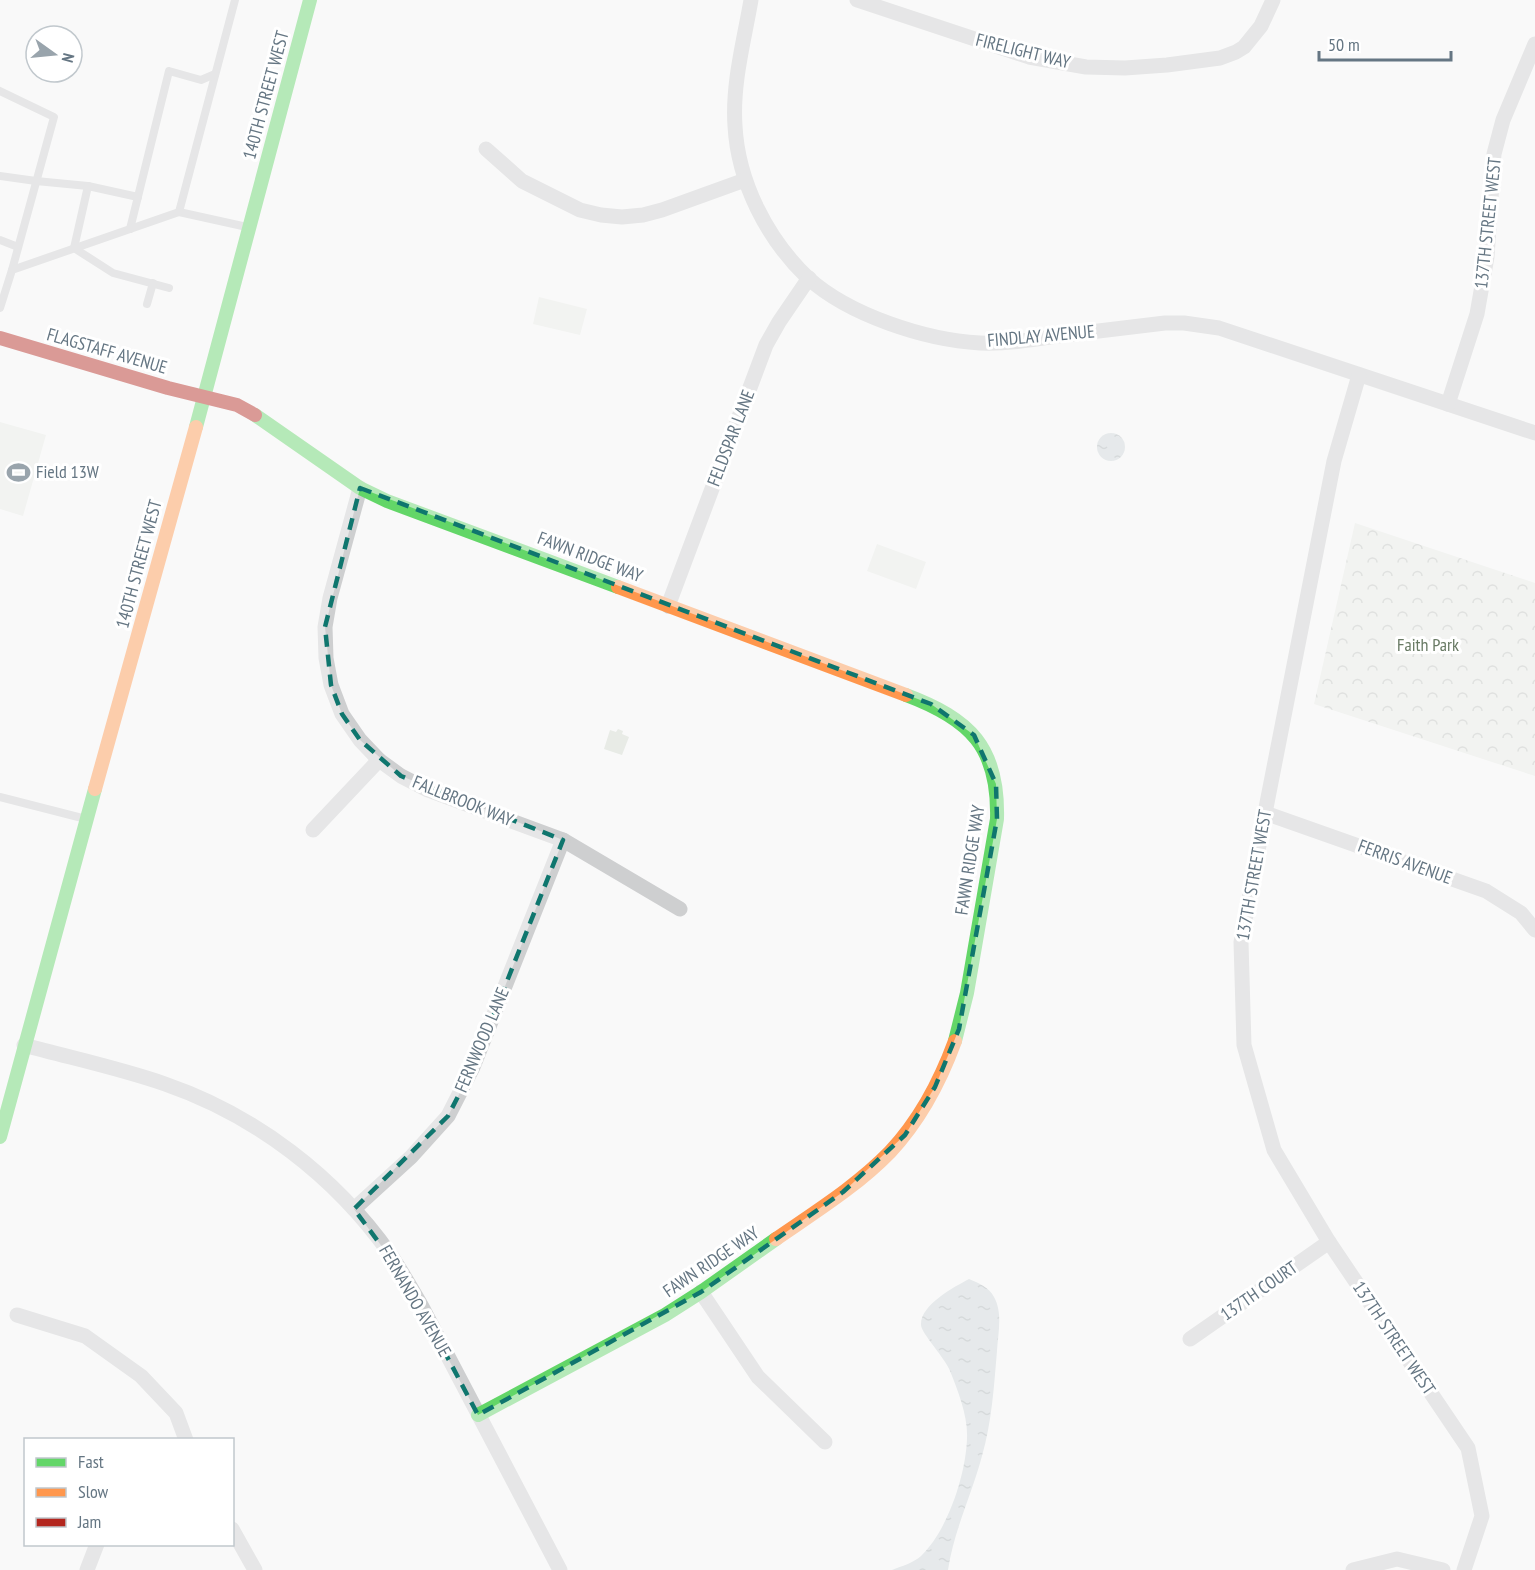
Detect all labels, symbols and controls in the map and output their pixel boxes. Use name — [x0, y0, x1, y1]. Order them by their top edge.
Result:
north arrow — [24, 24, 84, 84]
scale bar — [1319, 24, 1451, 62]
street label: 140TH STREET WEST — [237, 28, 294, 162]
street label: FIRELIGHT WAY — [974, 28, 1073, 74]
text: 50 m — [1328, 33, 1360, 56]
text: N — [58, 51, 79, 65]
street label: 137TH STREET WEST — [1469, 156, 1506, 290]
street label: FINDLAY AVENUE — [986, 319, 1096, 352]
street label: FLAGSTAFF AVENUE — [44, 322, 170, 379]
street label: FELDSPAR LANE — [702, 386, 759, 489]
sports icon: Field 13W — [5, 459, 31, 485]
place label: Field 13W — [36, 460, 99, 483]
street label: 140TH STREET WEST — [110, 497, 167, 631]
street label: FAWN RIDGE WAY — [534, 526, 647, 587]
park label: Faith Park — [1397, 633, 1459, 656]
street label: FALLBROOK WAY — [409, 770, 518, 831]
street label: FAWN RIDGE WAY — [949, 803, 990, 916]
street label: 137TH STREET WEST — [1231, 808, 1276, 942]
street label: FERRIS AVENUE — [1355, 834, 1455, 889]
street label: FERNWOOD LANE — [449, 984, 514, 1096]
street label: FAWN RIDGE WAY — [658, 1221, 764, 1302]
street label: FERNANDO AVENUE — [374, 1241, 457, 1361]
street label: 137TH COURT — [1216, 1256, 1302, 1325]
street label: 137TH STREET WEST — [1348, 1276, 1441, 1399]
legend — [24, 1438, 234, 1546]
text: Fast — [78, 1450, 104, 1473]
text: Slow — [78, 1480, 109, 1503]
text: Jam — [77, 1510, 101, 1533]

